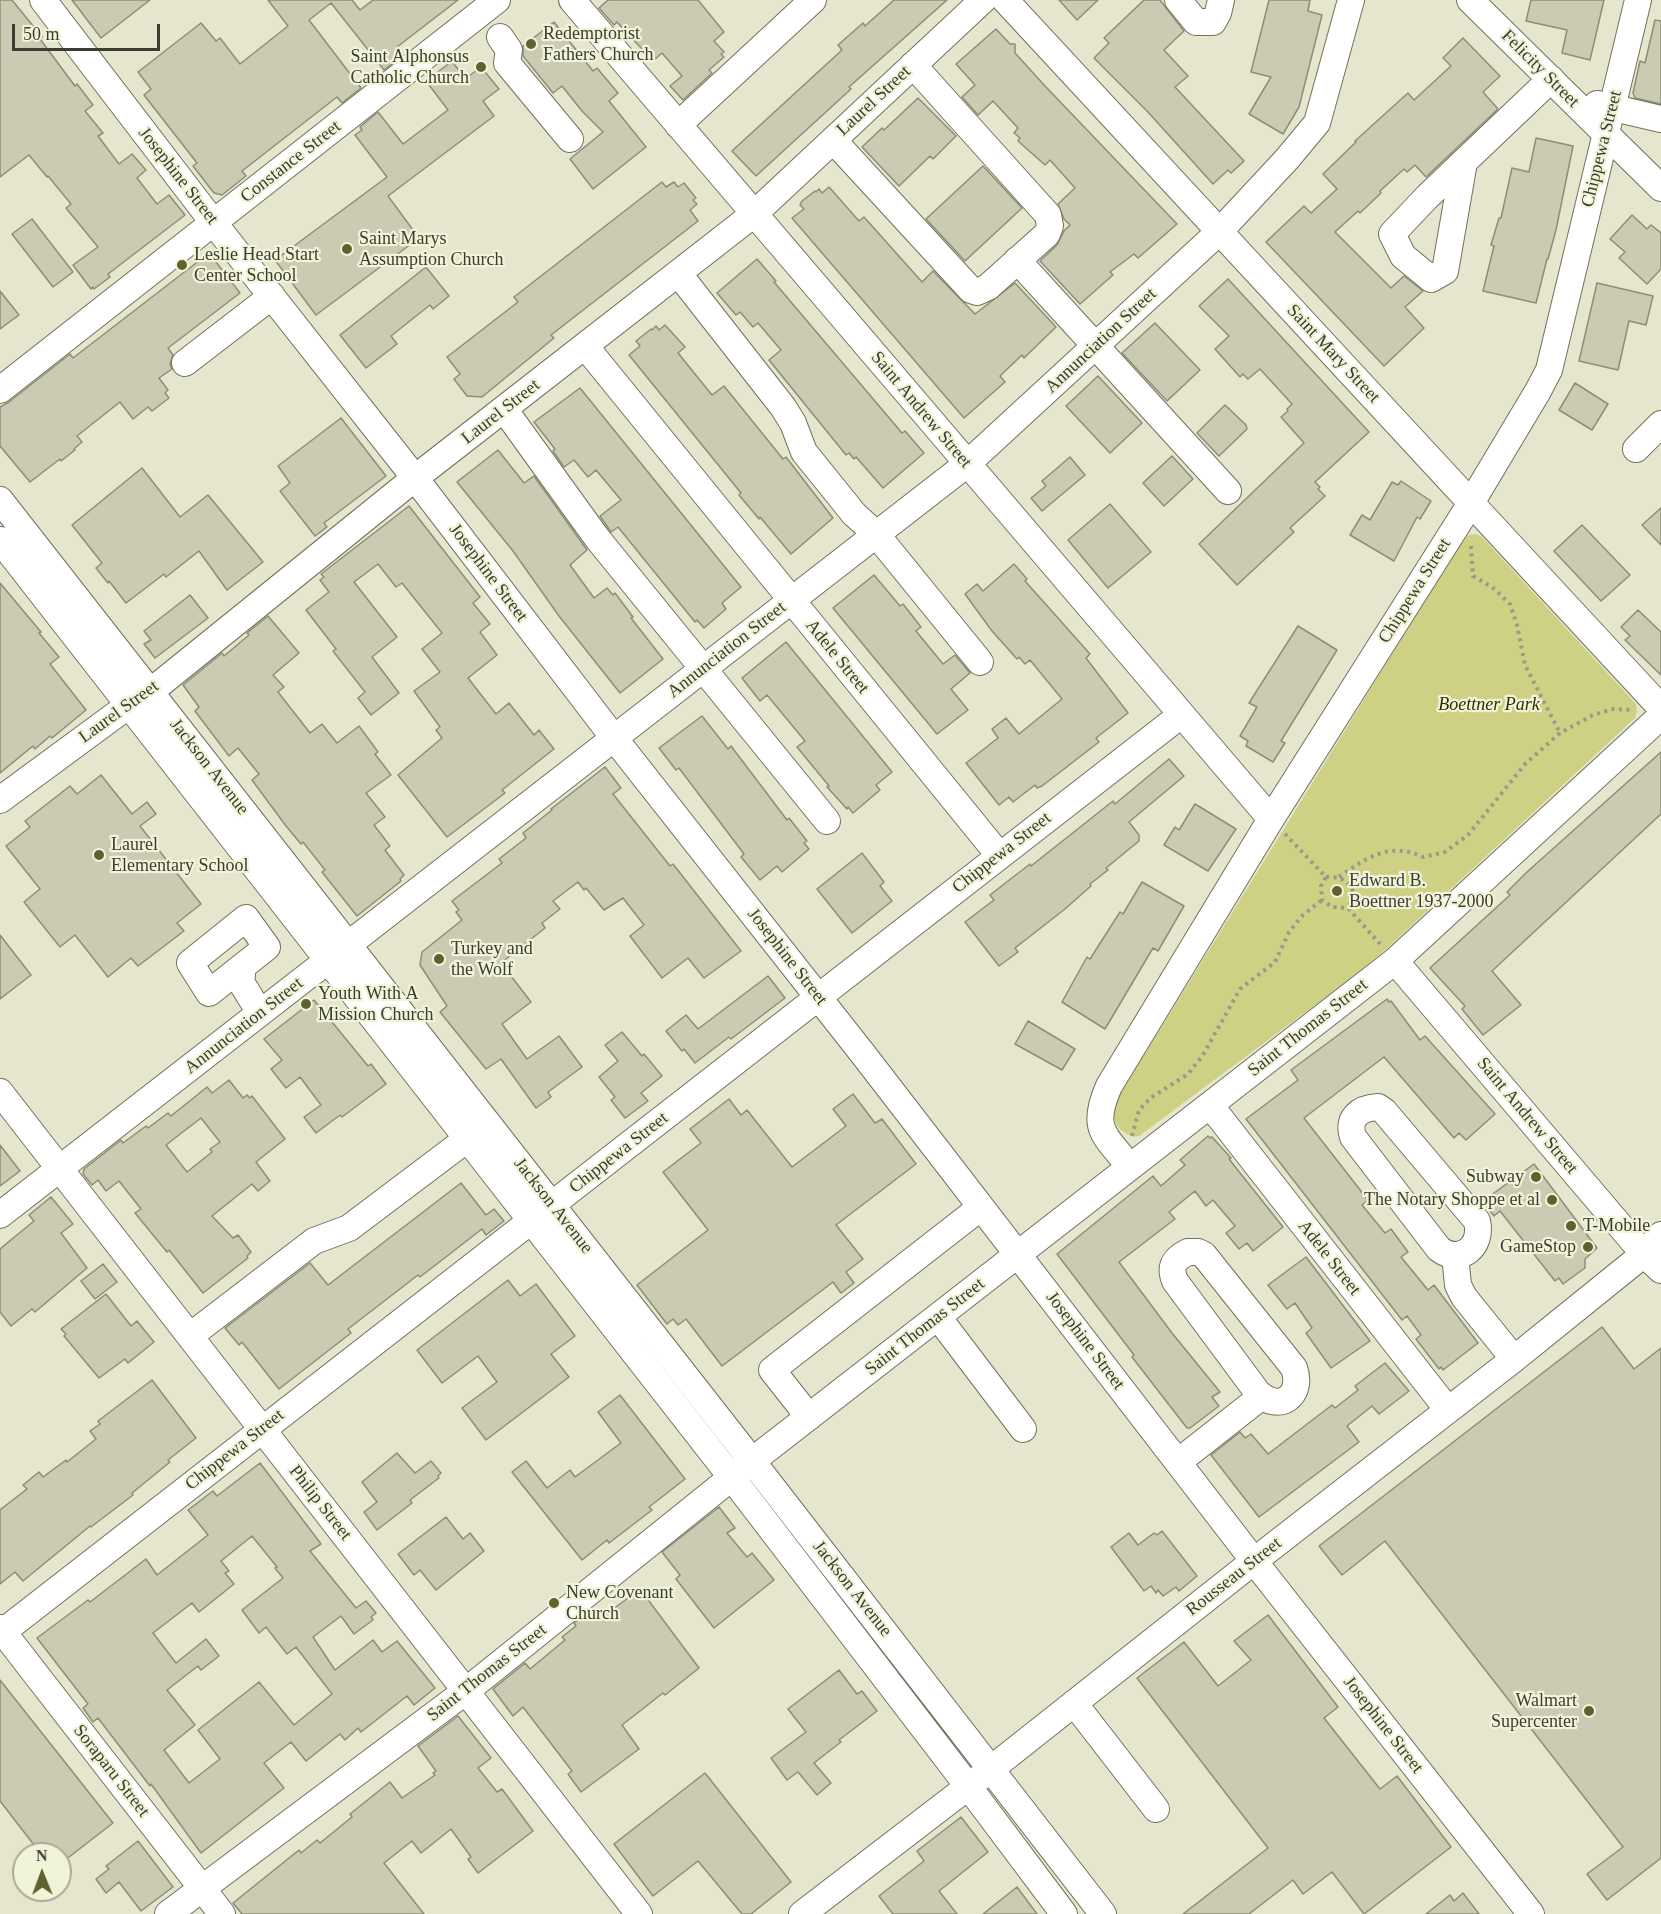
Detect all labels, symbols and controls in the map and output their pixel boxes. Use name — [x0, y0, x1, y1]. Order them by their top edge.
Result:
scale bar — [15, 12, 164, 50]
place label: Redemptorist Fathers Church — [543, 23, 653, 66]
text: 50 m — [23, 24, 60, 44]
street label: Felicity Street — [1496, 25, 1584, 113]
marker: Redemptorist Fathers Church — [524, 37, 538, 51]
place label: Saint Alphonsus Catholic Church — [350, 46, 469, 88]
marker: Saint Alphonsus Catholic Church — [474, 60, 488, 74]
street label: Laurel Street — [832, 61, 916, 141]
street label: Chippewa Street — [1577, 88, 1627, 210]
street label: Constance Street — [236, 116, 346, 208]
street label: Josephine Street — [133, 123, 223, 229]
place label: Saint Marys Assumption Church — [359, 228, 504, 270]
marker: Saint Marys Assumption Church — [340, 242, 354, 256]
place label: Leslie Head Start Center School — [194, 244, 319, 286]
marker: Leslie Head Start Center School — [175, 258, 189, 272]
street label: Annunciation Street — [1041, 284, 1161, 398]
street label: Saint Mary Street — [1282, 300, 1384, 408]
street label: Saint Andrew Street — [866, 347, 976, 473]
street label: Laurel Street — [458, 375, 544, 449]
street label: Josephine Street — [444, 520, 532, 626]
street label: Chippewa Street — [1374, 535, 1456, 647]
street label: Annunciation Street — [663, 597, 791, 703]
street label: Adele Street — [800, 615, 874, 699]
street label: Laurel Street — [75, 676, 163, 748]
park label: Boettner Park — [1438, 694, 1540, 716]
street label: Jackson Avenue — [165, 715, 253, 819]
street label: Chippewa Street — [948, 808, 1056, 898]
place label: Laurel Elementary School — [111, 834, 248, 876]
marker: Laurel Elementary School — [92, 848, 106, 862]
place label: Edward B. Boettner 1937-2000 — [1349, 870, 1493, 912]
marker: Edward B. Boettner 1937-2000 — [1330, 884, 1344, 898]
street label: Josephine Street — [742, 904, 832, 1010]
place label: Turkey and the Wolf — [451, 938, 533, 980]
marker: Turkey and the Wolf — [432, 952, 446, 966]
street label: Annunciation Street — [180, 973, 308, 1079]
street label: Saint Thomas Street — [1244, 975, 1372, 1081]
place label: Youth With A Mission Church — [318, 983, 434, 1026]
marker: Youth With A Mission Church — [299, 997, 313, 1011]
street label: Saint Andrew Street — [1472, 1053, 1582, 1179]
street label: Chippewa Street — [565, 1108, 673, 1198]
street label: Jackson Avenue — [509, 1154, 597, 1258]
place label: Subway — [1466, 1166, 1524, 1188]
marker: Subway — [1529, 1170, 1543, 1184]
place label: The Notary Shoppe et al — [1364, 1189, 1540, 1211]
marker: The Notary Shoppe et al — [1545, 1193, 1559, 1207]
place label: T-Mobile — [1583, 1215, 1650, 1237]
street label: Adele Street — [1293, 1216, 1365, 1300]
marker: T-Mobile — [1564, 1219, 1578, 1233]
place label: GameStop — [1500, 1236, 1576, 1258]
marker: GameStop — [1581, 1240, 1595, 1254]
street label: Saint Thomas Street — [861, 1274, 989, 1380]
street label: Josephine Street — [1041, 1288, 1129, 1394]
street label: Chippewa Street — [181, 1405, 289, 1495]
street label: Philip Street — [284, 1461, 356, 1545]
street label: Rousseau Street — [1182, 1533, 1286, 1621]
street label: Jackson Avenue — [808, 1537, 896, 1641]
place label: New Covenant Church — [566, 1582, 673, 1624]
marker: New Covenant Church — [547, 1596, 561, 1610]
street label: Saint Thomas Street — [423, 1620, 551, 1726]
street label: Josephine Street — [1338, 1672, 1428, 1778]
place label: Walmart Supercenter — [1491, 1690, 1577, 1732]
marker: Walmart Supercenter — [1582, 1704, 1596, 1718]
street label: Soraparu Street — [68, 1720, 154, 1822]
north arrow — [12, 1842, 72, 1902]
text: N — [36, 1847, 48, 1864]

